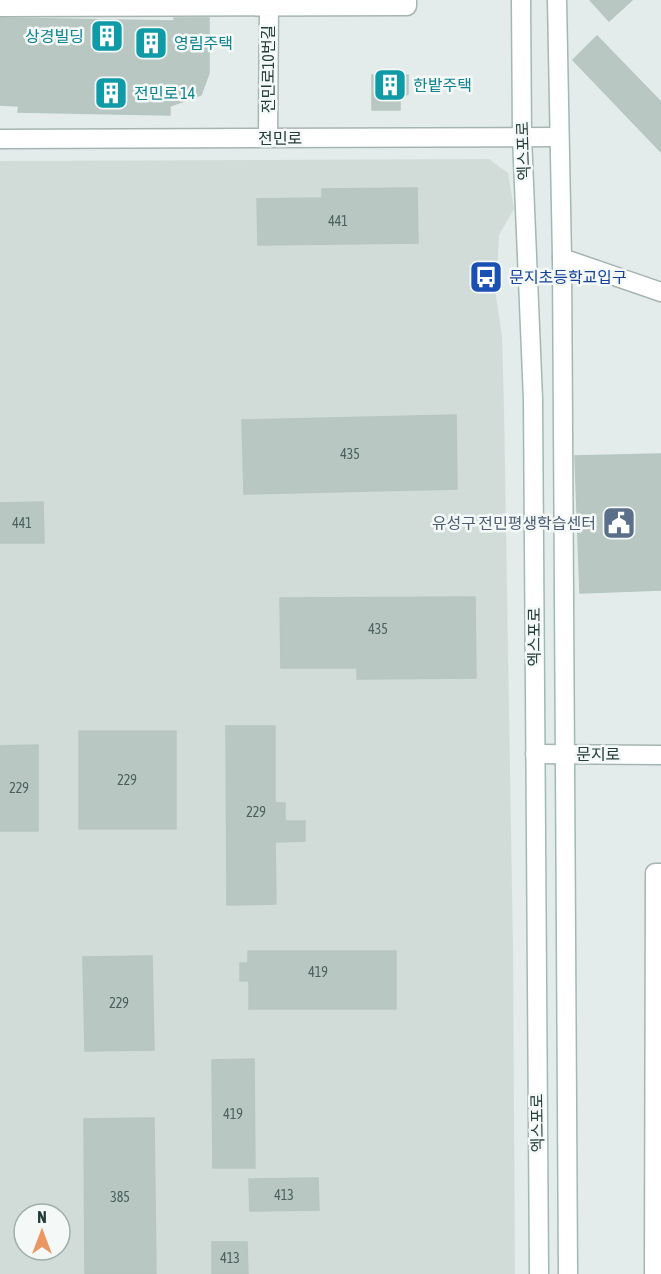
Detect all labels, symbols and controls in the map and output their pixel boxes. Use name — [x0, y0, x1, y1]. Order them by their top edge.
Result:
building icon: 상경빌딩 — [89, 18, 125, 54]
building icon: 영림주택 — [133, 25, 169, 61]
street label: 전민로10번길 — [259, 25, 277, 113]
place label: 상경빌딩 — [25, 27, 84, 45]
place label: 영림주택 — [174, 34, 233, 52]
building icon: 한밭주택 — [372, 67, 408, 103]
building icon: 전민로 14 — [93, 75, 129, 111]
place label: 한밭주택 — [413, 76, 472, 94]
place label: 전민로 14 — [134, 84, 195, 102]
street label: 엑스포로 — [513, 121, 533, 181]
street label: 전민로 — [258, 129, 302, 147]
house number: 441 — [328, 213, 348, 229]
bus stop icon: 문지초등학교입구 — [468, 259, 504, 295]
place label: 문지초등학교입구 — [509, 268, 627, 286]
house number: 435 — [340, 446, 360, 462]
public building icon: 유성구 전민평생학습센터 — [601, 505, 637, 541]
place label: 유성구 전민평생학습센터 — [432, 514, 596, 532]
house number: 441 — [12, 515, 32, 531]
street label: 엑스포로 — [525, 607, 543, 666]
house number: 435 — [368, 621, 388, 637]
street label: 문지로 — [576, 745, 620, 763]
house number: 229 — [117, 772, 137, 788]
house number: 229 — [9, 780, 29, 796]
house number: 229 — [246, 804, 266, 820]
house number: 419 — [308, 964, 328, 980]
house number: 229 — [109, 995, 129, 1011]
street label: 엑스포로 — [527, 1093, 547, 1153]
house number: 419 — [223, 1106, 243, 1122]
house number: 413 — [274, 1187, 294, 1203]
house number: 385 — [110, 1189, 130, 1205]
north arrow — [12, 1202, 72, 1262]
text: N — [37, 1208, 47, 1226]
house number: 413 — [220, 1250, 240, 1266]

